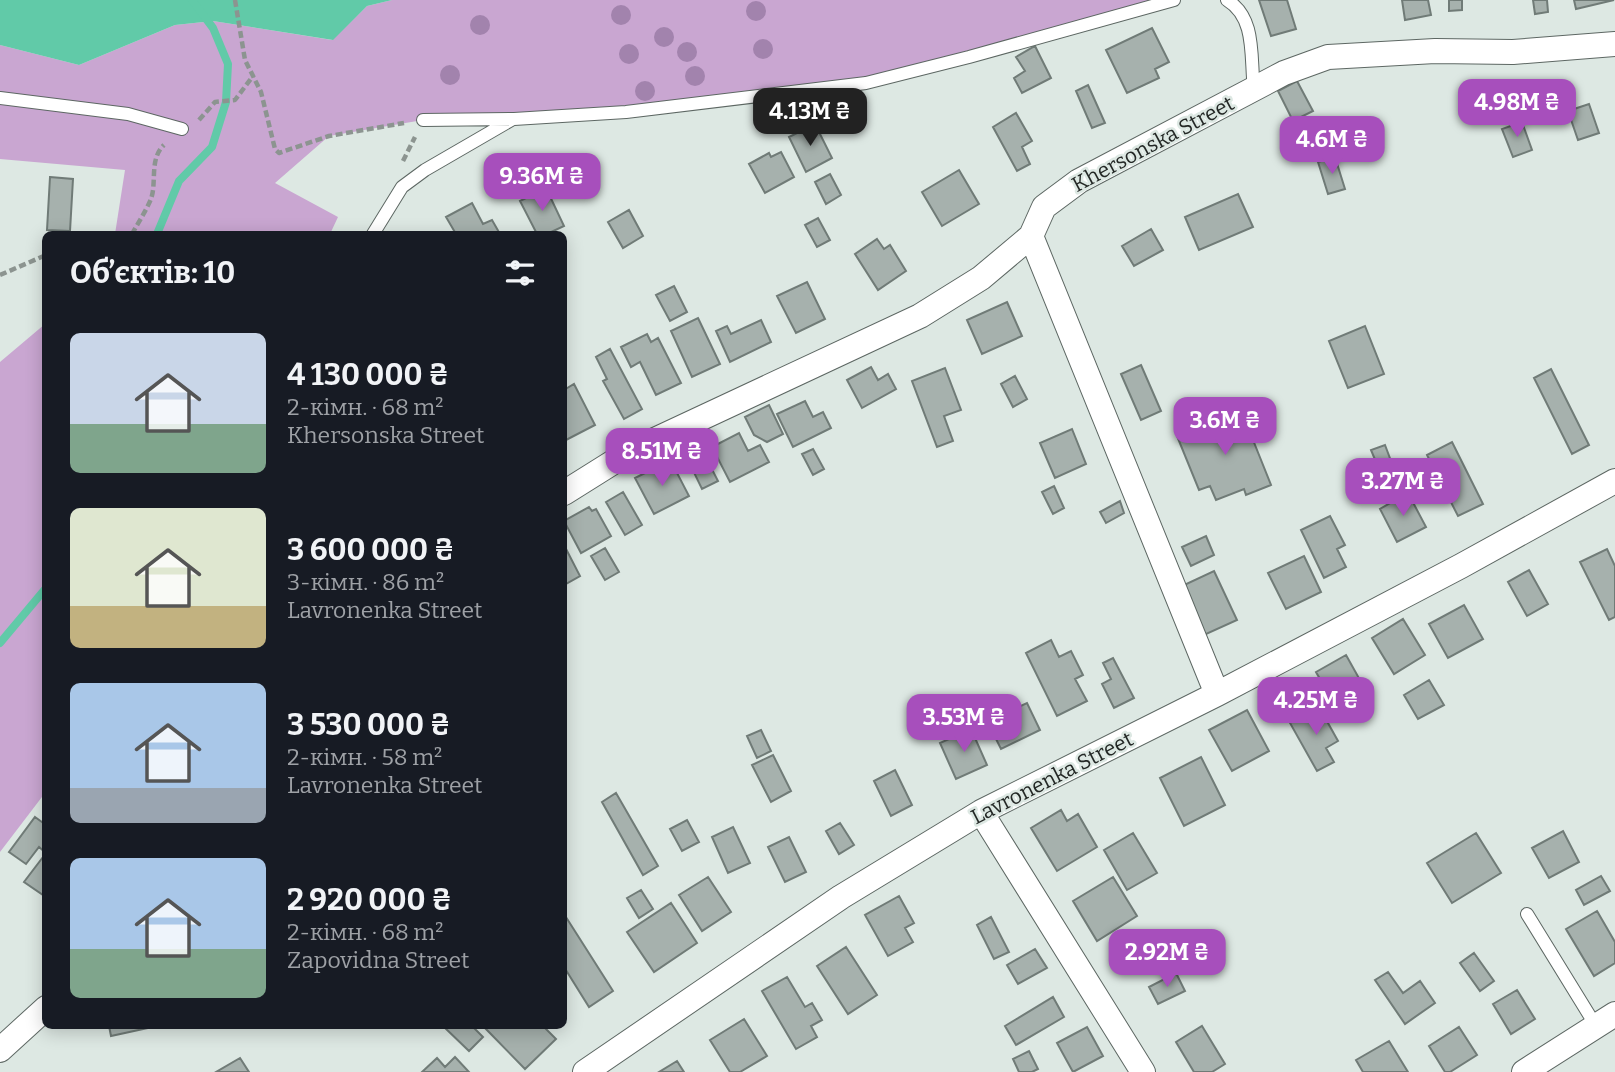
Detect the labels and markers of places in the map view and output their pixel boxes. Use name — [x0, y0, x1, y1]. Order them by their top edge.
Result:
pin: 4.98M ₴ — [1452, 80, 1582, 139]
pin: 4.13M ₴ — [745, 88, 875, 148]
pin: 4.6M ₴ — [1275, 116, 1389, 176]
pin: 9.36M ₴ — [477, 154, 607, 213]
pin: 3.6M ₴ — [1168, 398, 1282, 457]
pin: 8.51M ₴ — [597, 428, 727, 488]
pin: 3.27M ₴ — [1338, 458, 1468, 518]
pin: 4.25M ₴ — [1251, 678, 1381, 737]
pin: 3.53M ₴ — [899, 694, 1029, 754]
pin: 2.92M ₴ — [1102, 930, 1232, 989]

